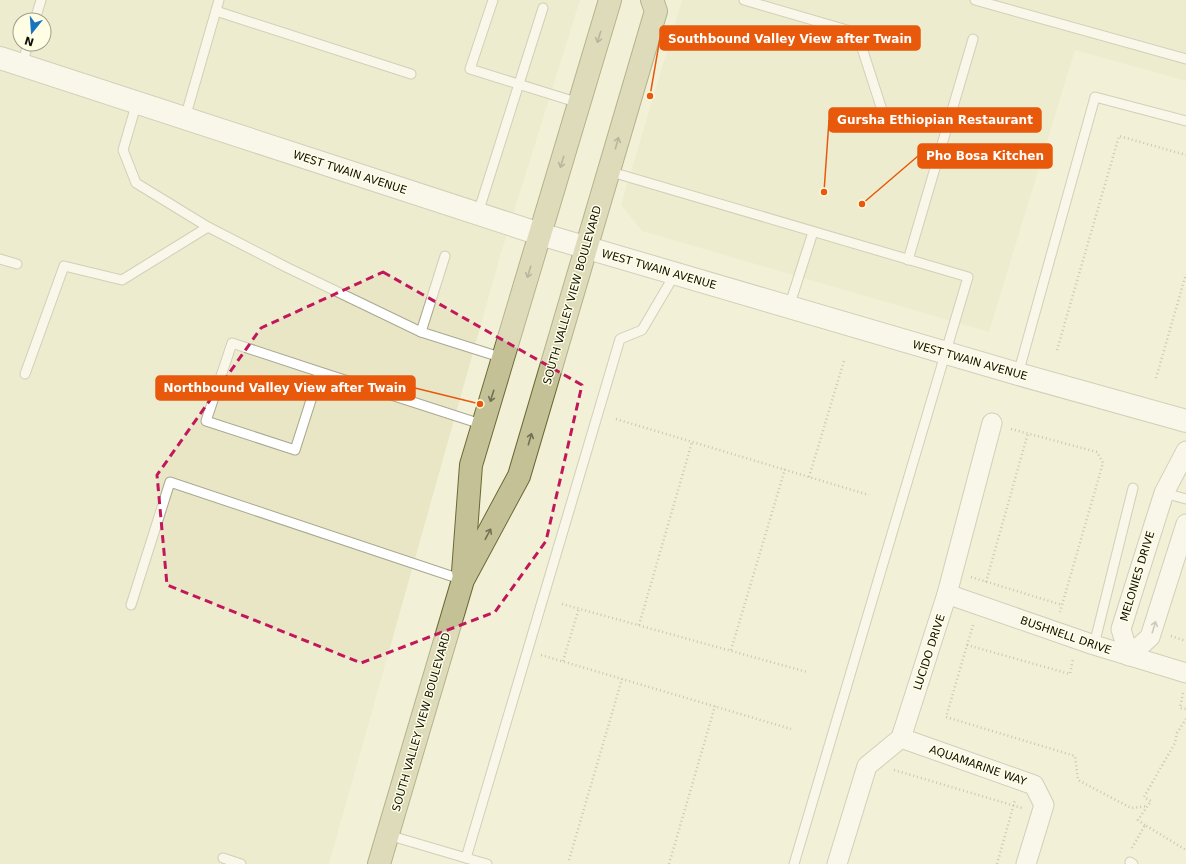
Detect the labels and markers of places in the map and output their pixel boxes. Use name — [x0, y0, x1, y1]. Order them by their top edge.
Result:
callout: Southbound Valley View after Twain — [660, 26, 920, 50]
callout: Gursha Ethiopian Restaurant — [829, 108, 1041, 132]
callout: Pho Bosa Kitchen — [918, 144, 1052, 168]
callout: Northbound Valley View after Twain — [156, 376, 415, 400]

